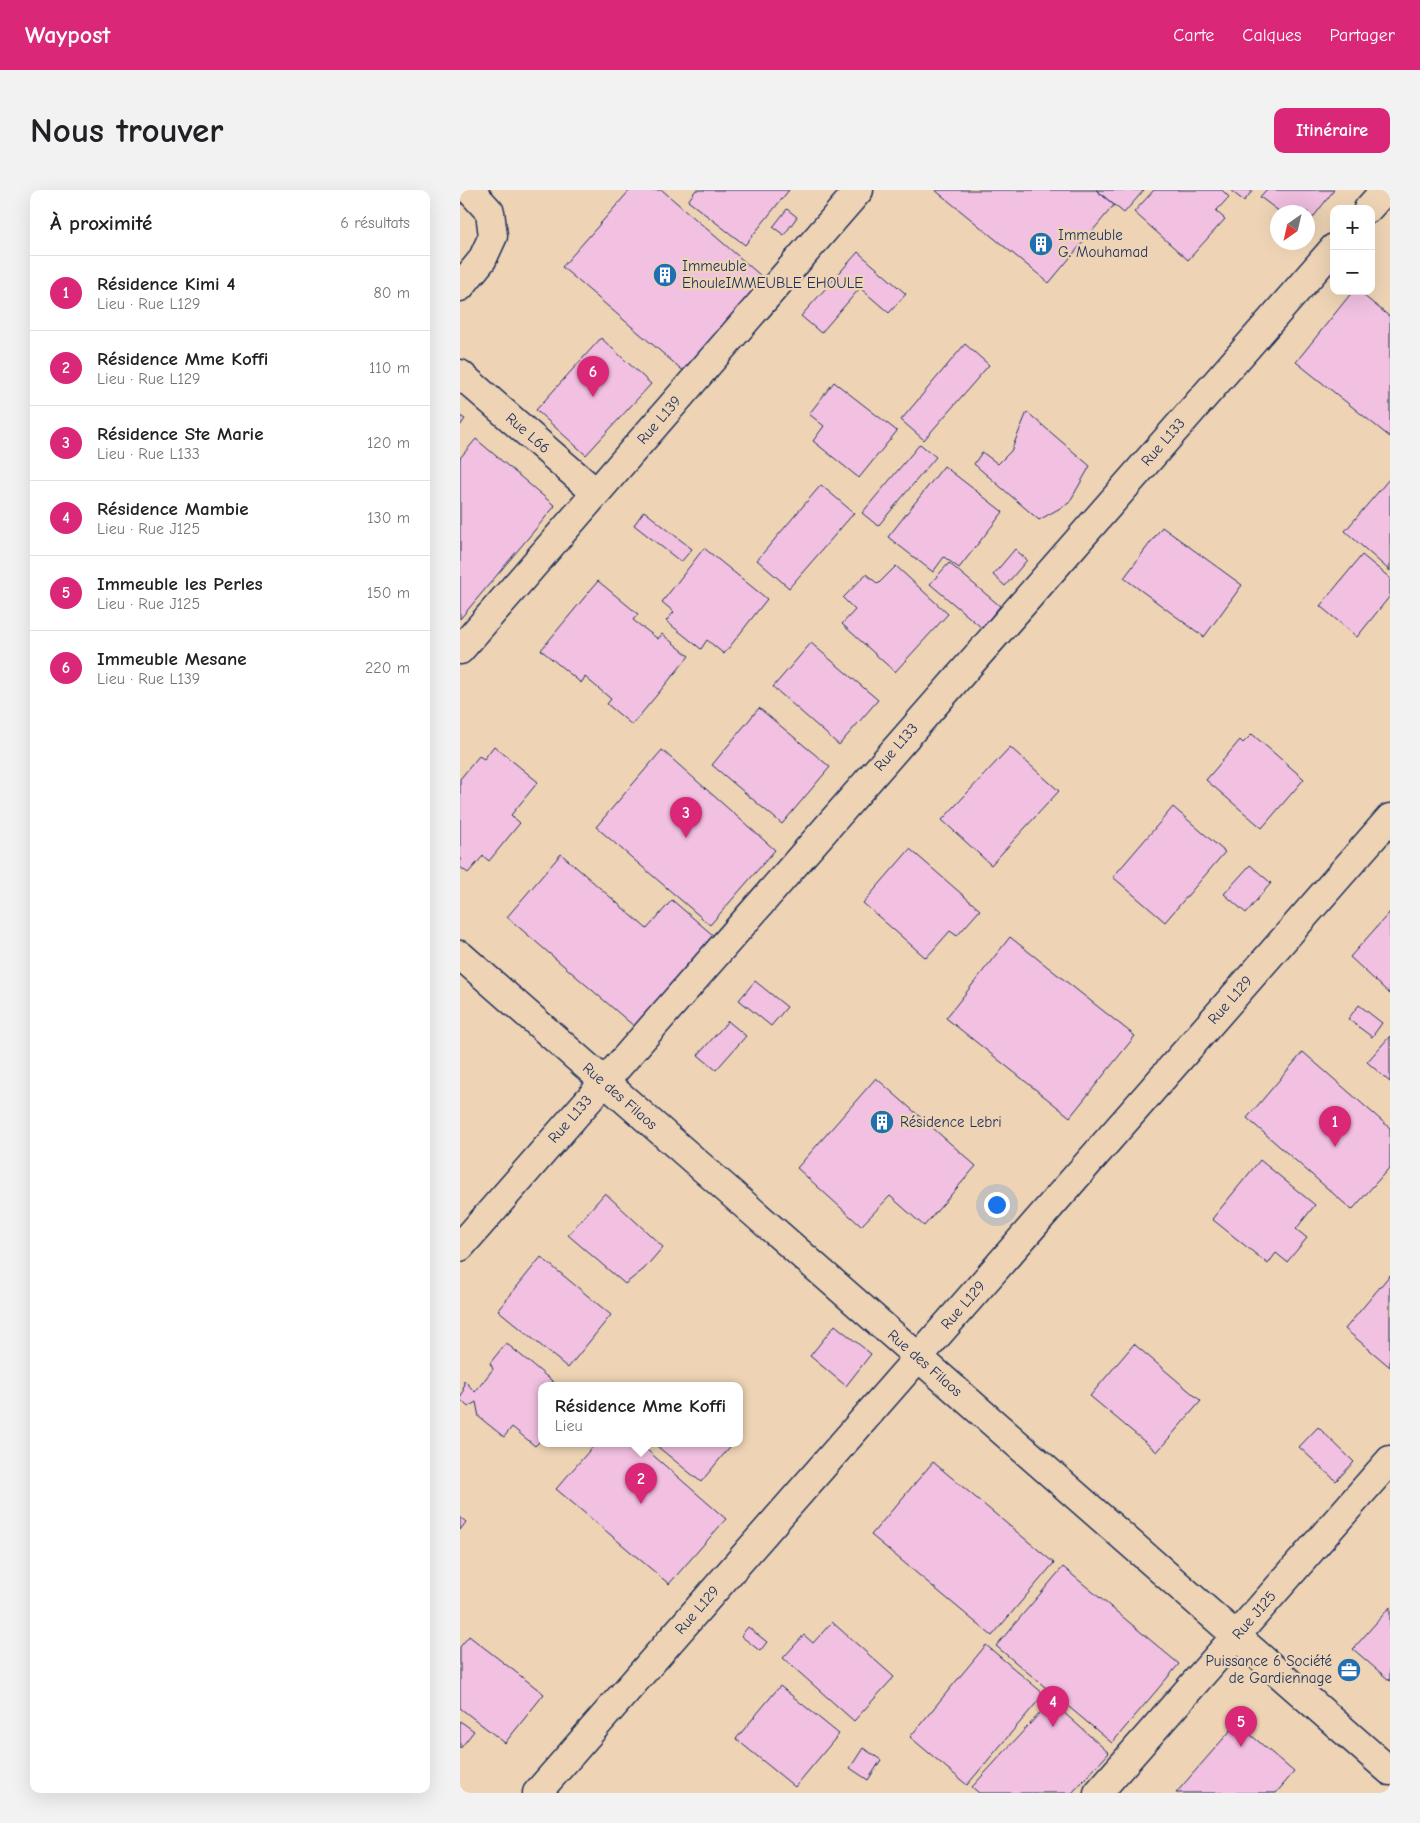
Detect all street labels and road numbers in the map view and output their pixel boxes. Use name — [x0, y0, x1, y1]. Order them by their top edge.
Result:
street label: Rue L139 — [633, 392, 685, 448]
street label: Rue L66 — [502, 409, 554, 457]
street label: Rue L133 — [1137, 414, 1189, 470]
street label: Rue L133 — [870, 719, 922, 775]
street label: Rue L129 — [1204, 972, 1256, 1028]
street label: Rue des Filaos — [579, 1059, 661, 1133]
street label: Rue L133 — [544, 1091, 596, 1147]
street label: Rue L129 — [937, 1277, 989, 1333]
street label: Rue des Filaos — [884, 1326, 966, 1400]
street label: Rue L129 — [671, 1582, 723, 1638]
street label: Rue J125 — [1228, 1587, 1280, 1643]

